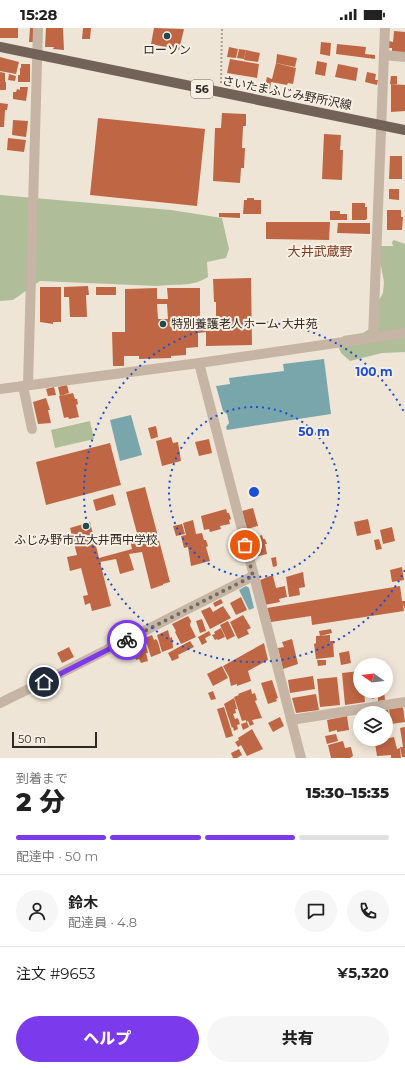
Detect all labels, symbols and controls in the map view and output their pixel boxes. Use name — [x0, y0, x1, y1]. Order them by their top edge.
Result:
text: 15:28 — [20, 5, 58, 24]
marker: ローソン — [162, 31, 172, 41]
place label: ローソン — [143, 42, 191, 57]
street label: さいたまふじみ野所沢線 — [221, 73, 353, 112]
road number: 56 — [191, 80, 213, 98]
district label: 大井武蔵野 — [287, 243, 353, 259]
place label: 特別養護老人ホーム 大井苑 — [171, 316, 318, 331]
marker: 特別養護老人ホーム 大井苑 — [158, 319, 168, 329]
text: 100 m — [356, 364, 392, 379]
text: 50 m — [298, 424, 330, 439]
centre of rings — [247, 485, 261, 499]
marker: ふじみ野市立大井西中学校 — [81, 521, 91, 531]
pin — [228, 528, 262, 562]
place label: ふじみ野市立大井西中学校 — [14, 532, 158, 547]
icon: bag — [234, 534, 256, 556]
courier — [107, 620, 147, 660]
icon: bike — [116, 629, 138, 651]
north arrow — [353, 658, 393, 698]
map controls — [353, 658, 393, 746]
pin — [27, 665, 61, 699]
icon: home — [33, 671, 55, 693]
button: layers — [353, 706, 393, 746]
scale bar — [12, 730, 97, 749]
text: 50 m — [18, 732, 46, 746]
text: 到着まで — [16, 770, 68, 786]
text: 15:30–15:35 — [306, 783, 389, 802]
text: 2 分 — [16, 786, 65, 818]
text: 配達中 · 50 m — [16, 848, 98, 864]
button: person — [16, 890, 58, 932]
button: chat — [295, 890, 337, 932]
button: phone — [347, 890, 389, 932]
text: 鈴木 — [68, 893, 98, 912]
text: 配達員 · 4.8 — [68, 914, 137, 930]
text: ¥5,320 — [337, 963, 389, 982]
text: 注文 #9653 — [16, 964, 96, 983]
button: ヘルプ — [16, 1016, 199, 1062]
button: 共有 — [207, 1016, 389, 1062]

